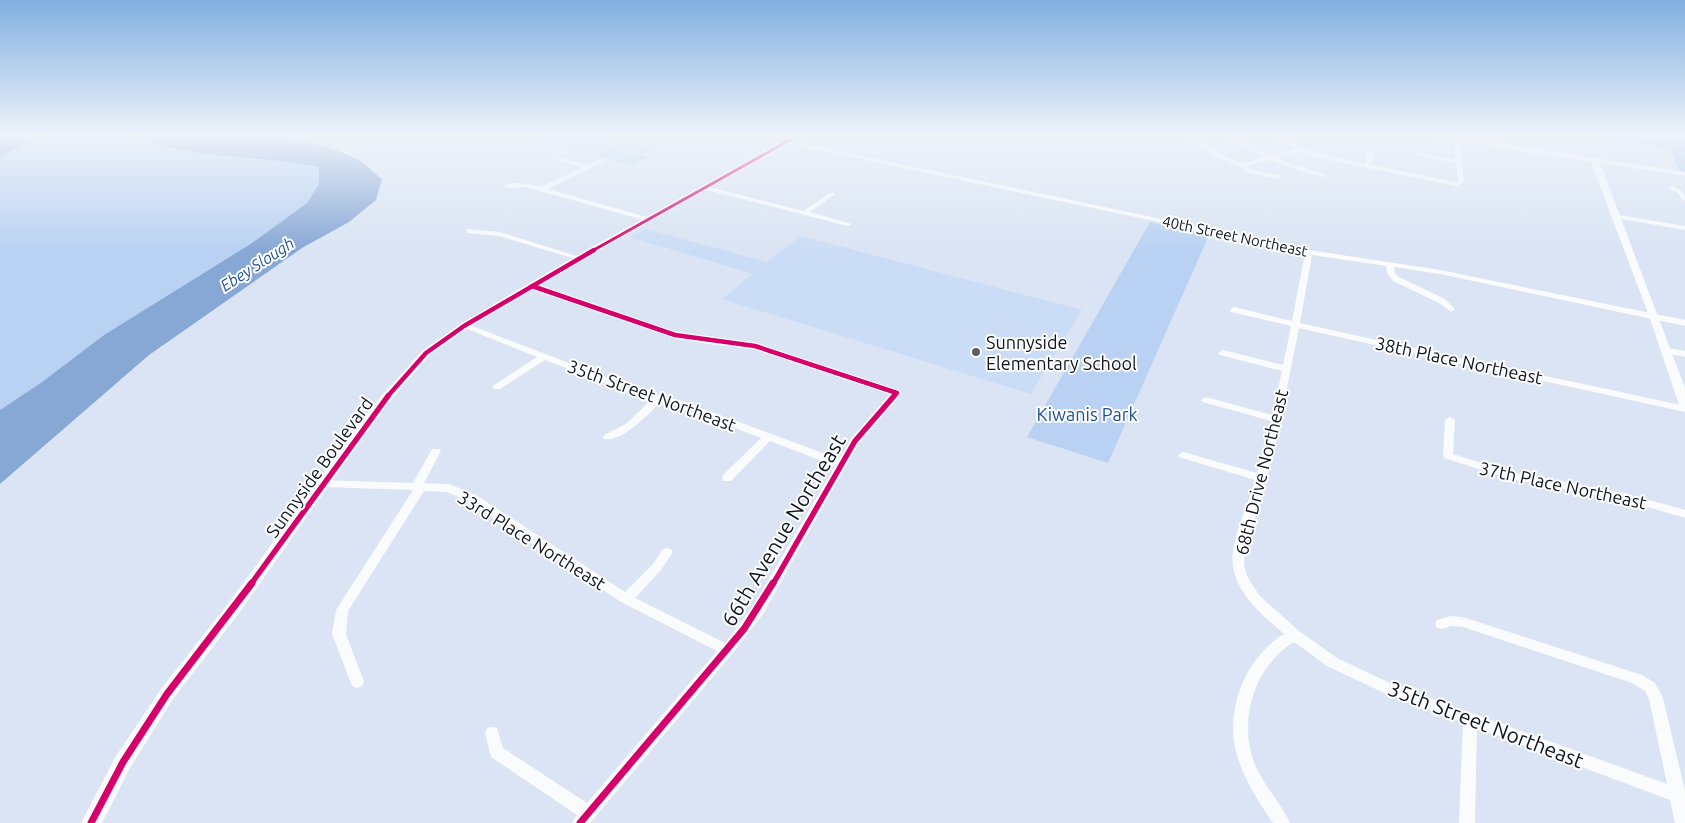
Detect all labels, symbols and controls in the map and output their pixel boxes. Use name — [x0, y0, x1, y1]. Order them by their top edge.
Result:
street label: 40th Street Northeast — [1161, 212, 1309, 260]
water label: Ebey Slough — [217, 234, 297, 294]
place label: Sunnyside Elementary School — [986, 332, 1137, 373]
street label: 38th Place Northeast — [1374, 332, 1544, 388]
marker: Sunnyside Elementary School — [970, 346, 982, 358]
street label: 35th Street Northeast — [565, 355, 739, 435]
street label: 68th Drive Northeast — [1231, 387, 1291, 557]
street label: Sunnyside Boulevard — [262, 393, 376, 541]
park label: Kiwanis Park — [1036, 404, 1138, 424]
street label: 66th Avenue Northeast — [716, 430, 850, 630]
street label: 37th Place Northeast — [1478, 457, 1648, 513]
street label: 33rd Place Northeast — [454, 486, 610, 594]
street label: 35th Street Northeast — [1385, 676, 1587, 772]

